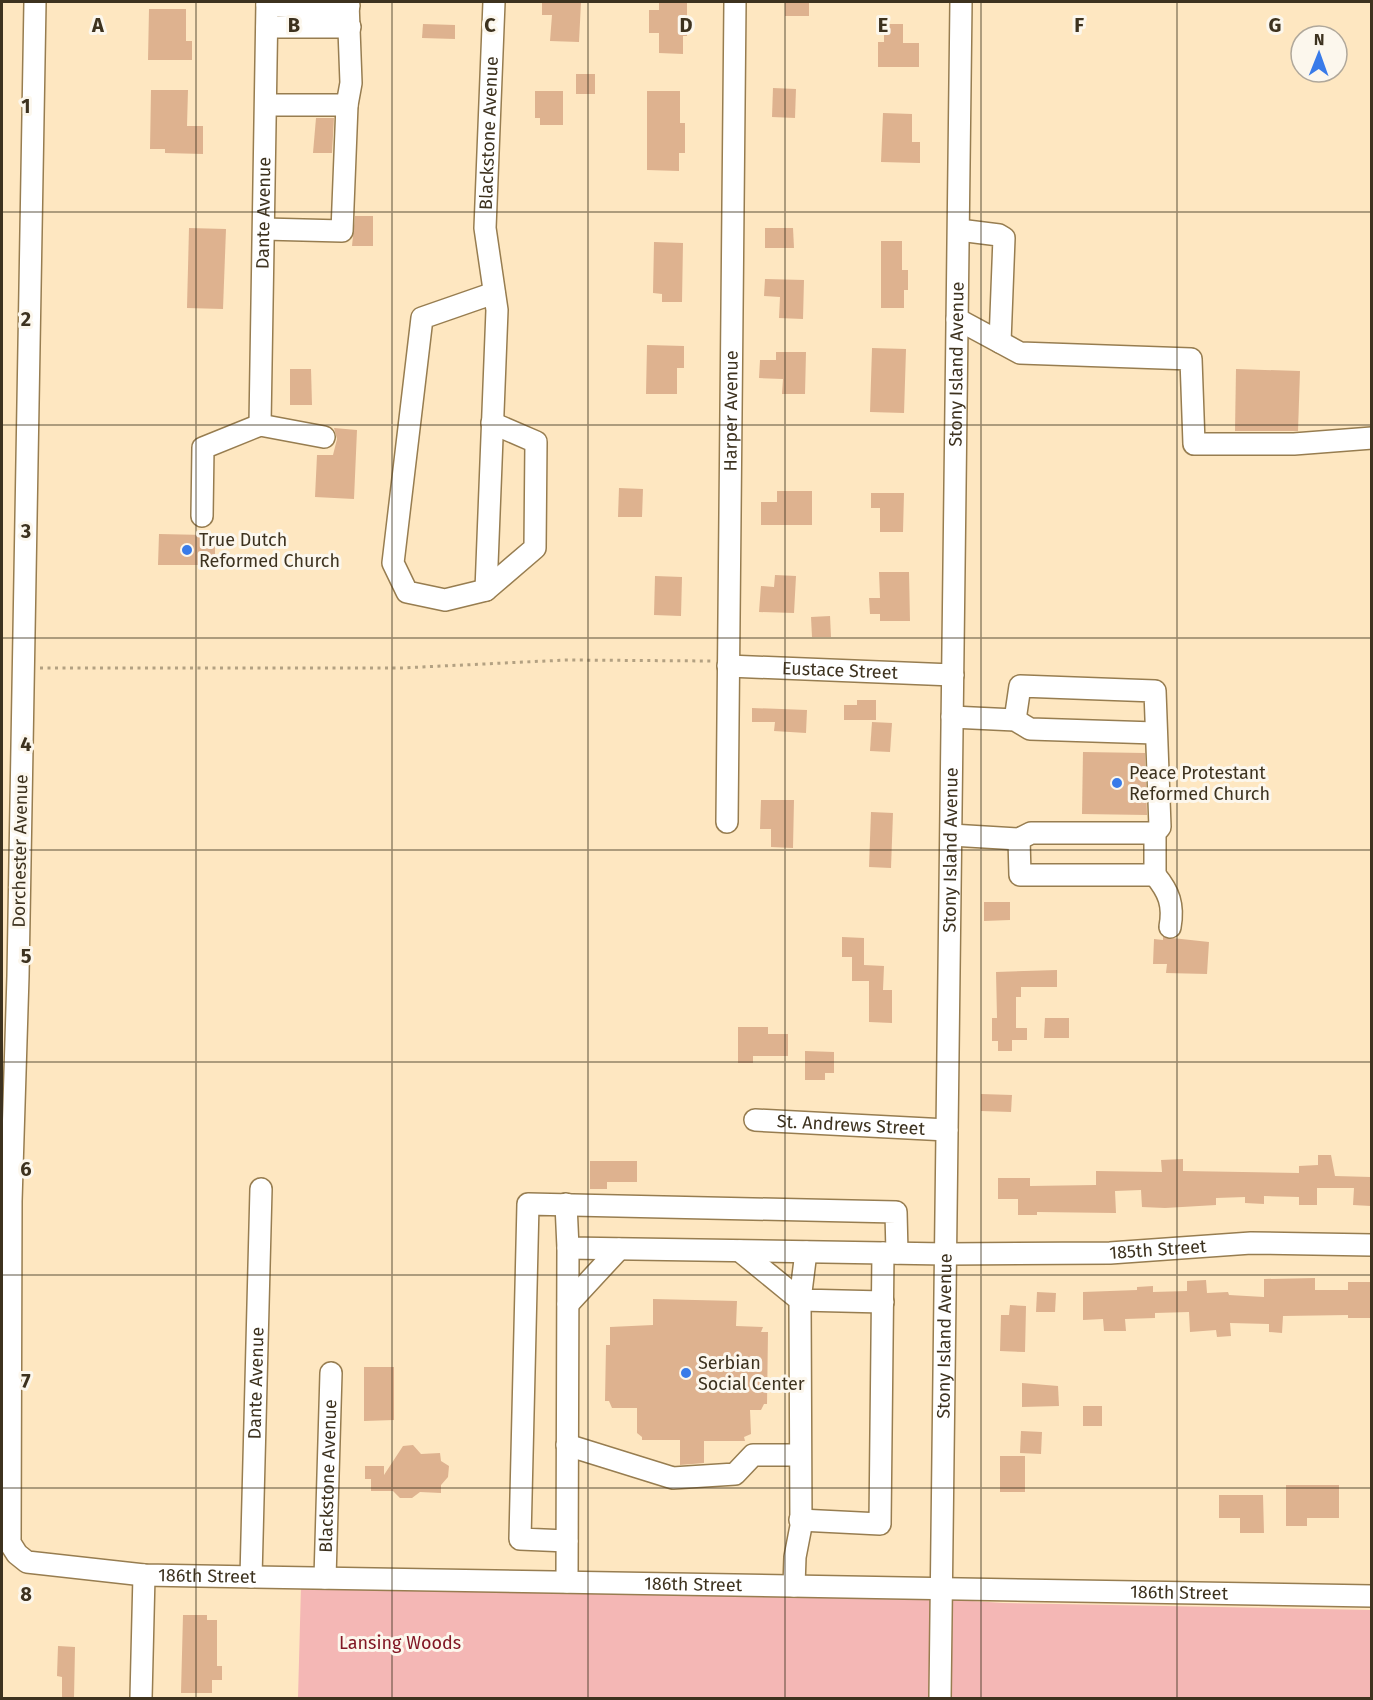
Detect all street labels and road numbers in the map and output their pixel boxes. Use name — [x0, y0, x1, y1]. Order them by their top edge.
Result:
street label: Blackstone Avenue — [475, 56, 503, 210]
street label: Dante Avenue — [252, 157, 275, 269]
street label: Stony Island Avenue — [944, 281, 969, 447]
street label: Harper Avenue — [719, 350, 743, 472]
street label: Eustace Street — [781, 657, 899, 684]
street label: Stony Island Avenue — [938, 767, 963, 933]
street label: Dorchester Avenue — [8, 774, 32, 928]
street label: St. Andrews Street — [776, 1110, 926, 1140]
street label: 185th Street — [1108, 1235, 1208, 1264]
street label: Stony Island Avenue — [932, 1253, 957, 1419]
street label: Dante Avenue — [244, 1327, 268, 1440]
street label: Blackstone Avenue — [315, 1399, 341, 1553]
street label: 186th Street — [158, 1564, 257, 1588]
street label: 186th Street — [644, 1573, 743, 1596]
street label: 186th Street — [1130, 1581, 1229, 1605]

